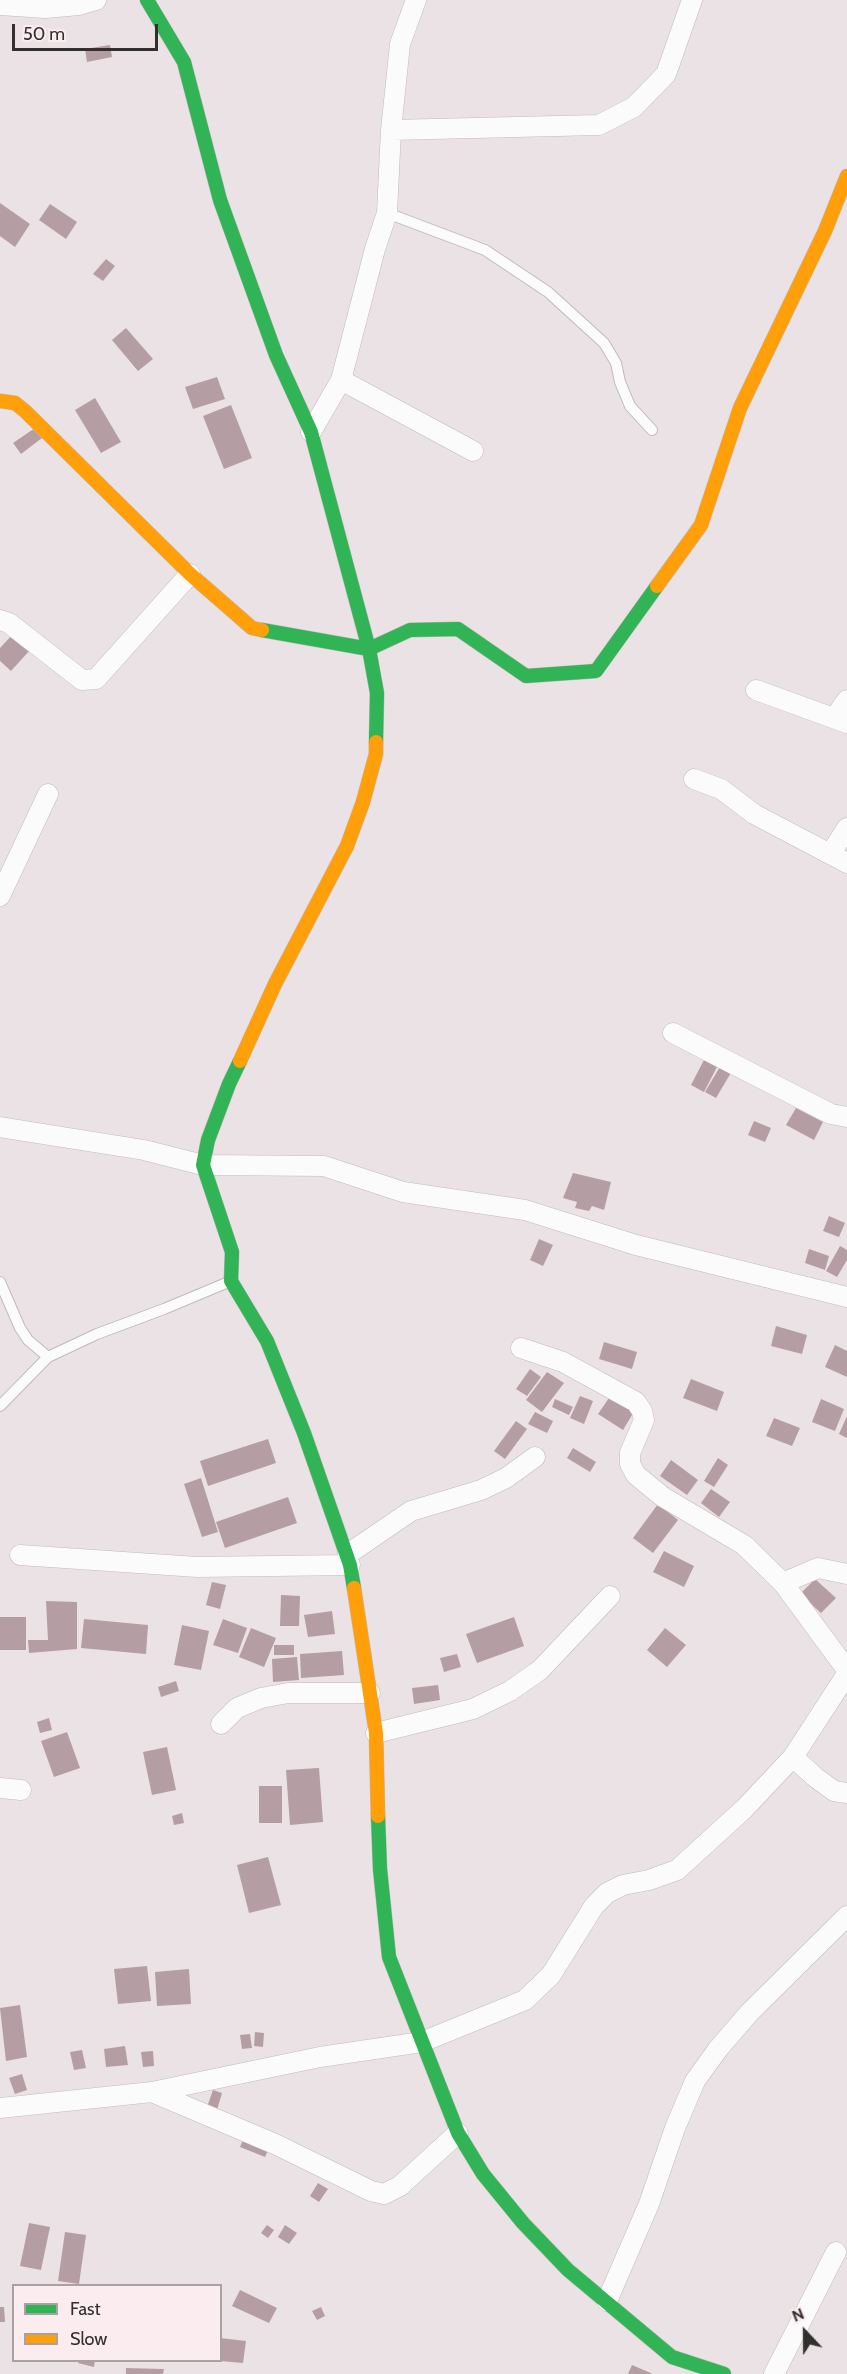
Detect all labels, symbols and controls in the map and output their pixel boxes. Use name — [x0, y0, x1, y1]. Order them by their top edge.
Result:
scale bar — [15, 12, 160, 50]
text: 50 m — [23, 23, 65, 45]
legend — [12, 2284, 222, 2362]
text: Fast — [70, 2298, 101, 2320]
north arrow — [775, 2302, 835, 2362]
text: N — [789, 2304, 807, 2326]
text: Slow — [70, 2328, 107, 2350]

